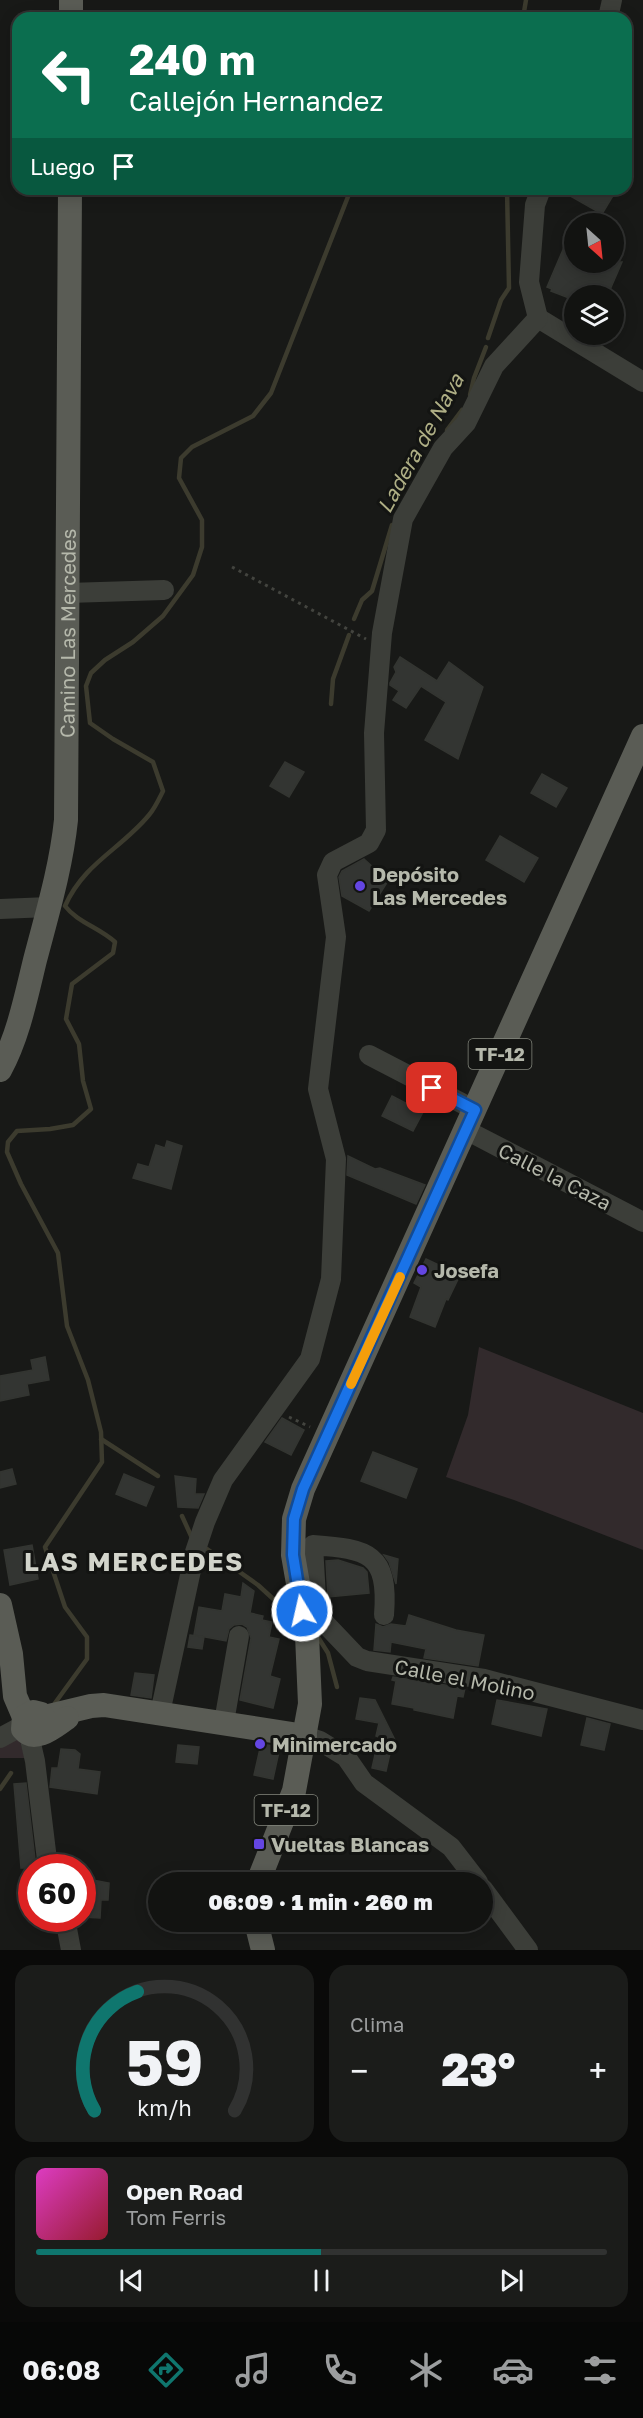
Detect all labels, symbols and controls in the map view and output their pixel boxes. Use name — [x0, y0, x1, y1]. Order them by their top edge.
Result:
text: 240 m — [129, 34, 255, 84]
icon: left — [30, 36, 108, 114]
text: Callejón Hernandez — [129, 85, 383, 117]
icon: arrive — [107, 150, 140, 183]
text: Luego — [30, 153, 95, 180]
north arrow — [564, 213, 624, 273]
map controls — [564, 213, 624, 345]
button: layers — [564, 285, 624, 345]
water label: Ladera de Nava — [371, 368, 469, 517]
street label: Camino Las Mercedes — [55, 529, 80, 738]
place label: Depósito Las Mercedes — [372, 862, 507, 909]
marker: Depósito Las Mercedes — [353, 879, 367, 893]
road number: TF-12 — [468, 1039, 532, 1069]
pin — [406, 1062, 457, 1113]
icon: arrive — [415, 1071, 448, 1104]
street label: Calle la Caza — [495, 1137, 615, 1215]
place label: Josefa — [434, 1258, 499, 1282]
marker: Josefa — [415, 1263, 429, 1277]
district label: LAS MERCEDES — [24, 1546, 244, 1577]
position arrow — [270, 1579, 334, 1643]
street label: Calle el Molino — [393, 1654, 537, 1704]
place label: Minimercado — [272, 1732, 397, 1756]
marker: Minimercado — [253, 1737, 267, 1751]
road number: TF-12 — [254, 1795, 318, 1825]
place label: Vueltas Blancas — [271, 1832, 429, 1856]
marker: Vueltas Blancas — [252, 1837, 266, 1851]
speed limit sign: 60 — [18, 1854, 96, 1932]
text: 06:09 · 1 min · 260 m — [208, 1888, 433, 1915]
text: Clima — [350, 2012, 404, 2036]
text: 59 — [126, 2024, 203, 2099]
text: 23° — [442, 2042, 515, 2096]
text: − — [350, 2051, 368, 2090]
text: + — [589, 2051, 607, 2090]
text: km/h — [137, 2095, 192, 2121]
text: Open Road — [126, 2178, 243, 2205]
text: Tom Ferris — [126, 2205, 226, 2229]
icon: previous — [115, 2264, 148, 2297]
icon: pause — [305, 2264, 338, 2297]
icon: next — [495, 2264, 528, 2297]
icon: directions — [145, 2349, 187, 2391]
icon: music — [232, 2349, 274, 2391]
icon: phone — [319, 2349, 361, 2391]
icon: climate — [405, 2349, 447, 2391]
icon: car — [492, 2349, 534, 2391]
icon: filters — [579, 2349, 621, 2391]
text: 06:08 — [22, 2354, 101, 2386]

